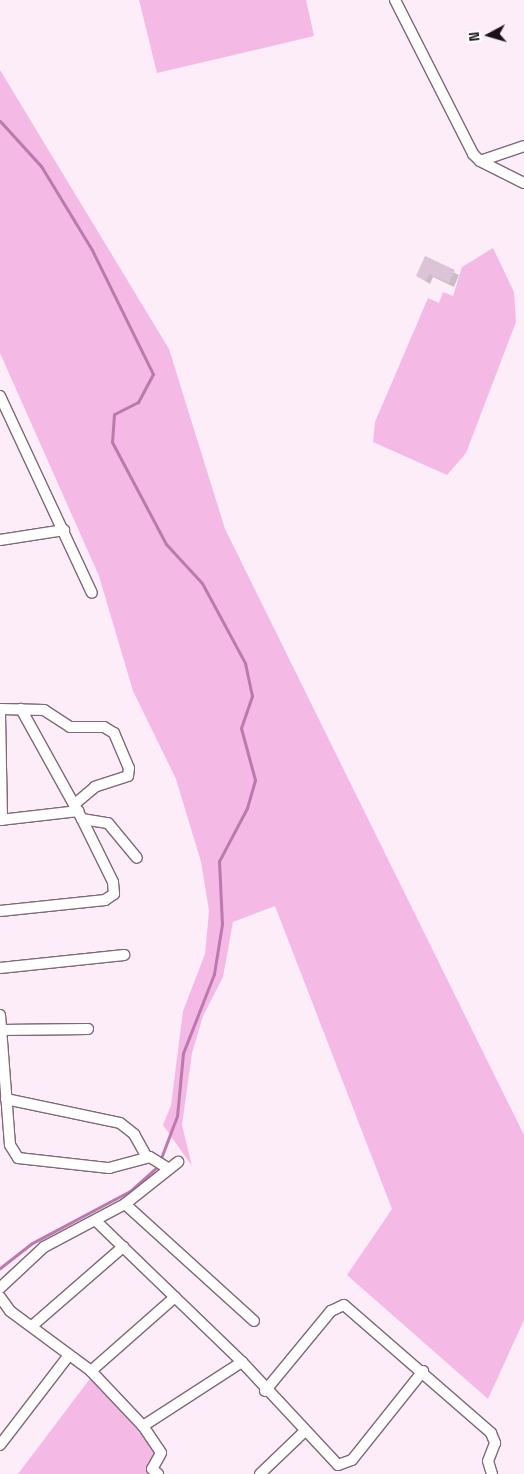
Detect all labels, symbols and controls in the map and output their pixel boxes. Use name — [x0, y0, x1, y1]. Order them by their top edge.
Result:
north arrow — [464, 10, 514, 60]
text: N — [465, 31, 484, 42]

